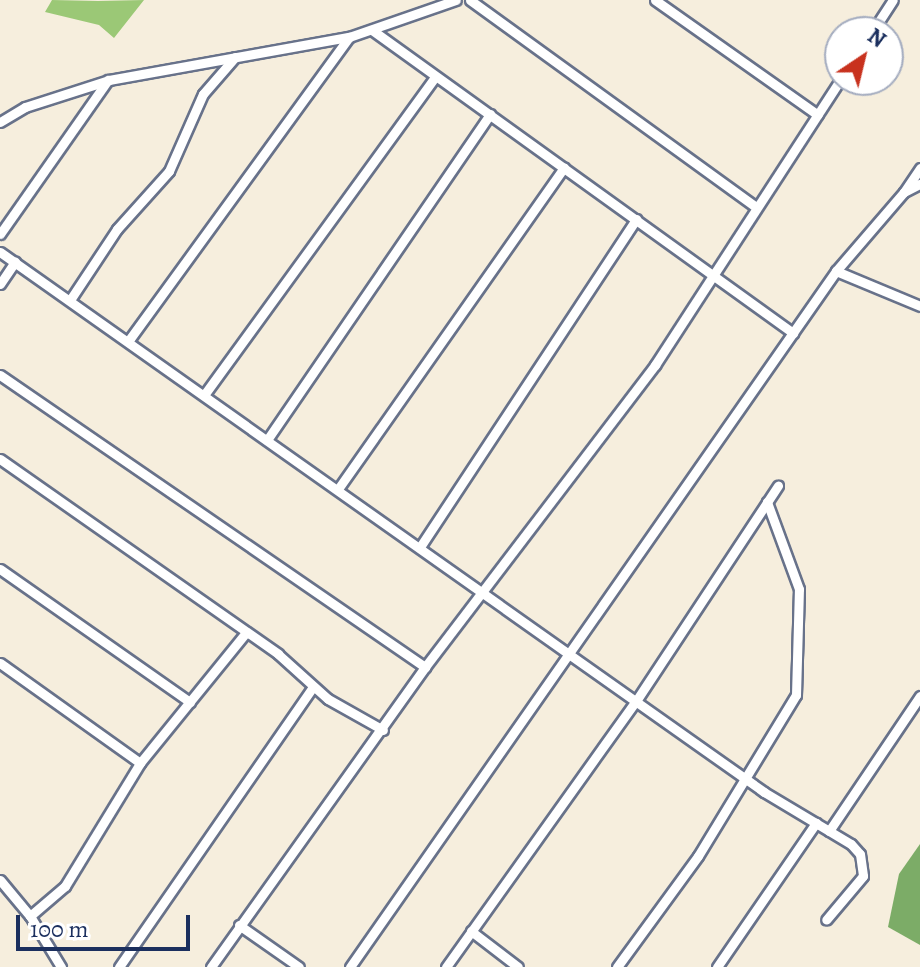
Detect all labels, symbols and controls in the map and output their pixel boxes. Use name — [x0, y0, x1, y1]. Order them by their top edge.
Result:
north arrow — [824, 16, 904, 96]
text: N — [861, 21, 892, 55]
scale bar — [20, 899, 194, 949]
text: 100 m — [30, 913, 89, 945]

